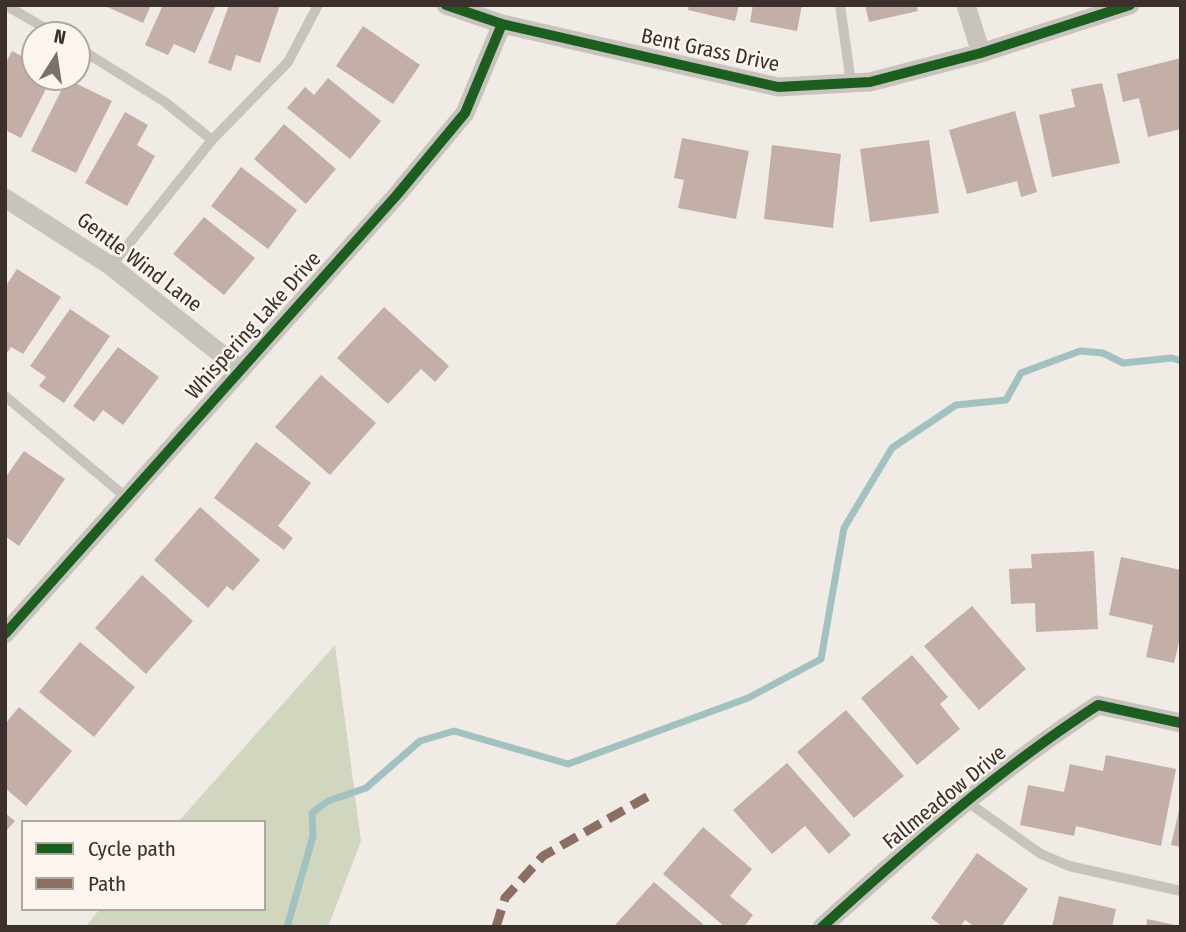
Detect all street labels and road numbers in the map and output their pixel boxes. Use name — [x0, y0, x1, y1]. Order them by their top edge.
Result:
street label: Bent Grass Drive — [639, 24, 781, 78]
street label: Gentle Wind Lane — [72, 208, 206, 318]
street label: Whispering Lake Drive — [181, 247, 327, 405]
street label: Fallmeadow Drive — [878, 741, 1012, 855]

